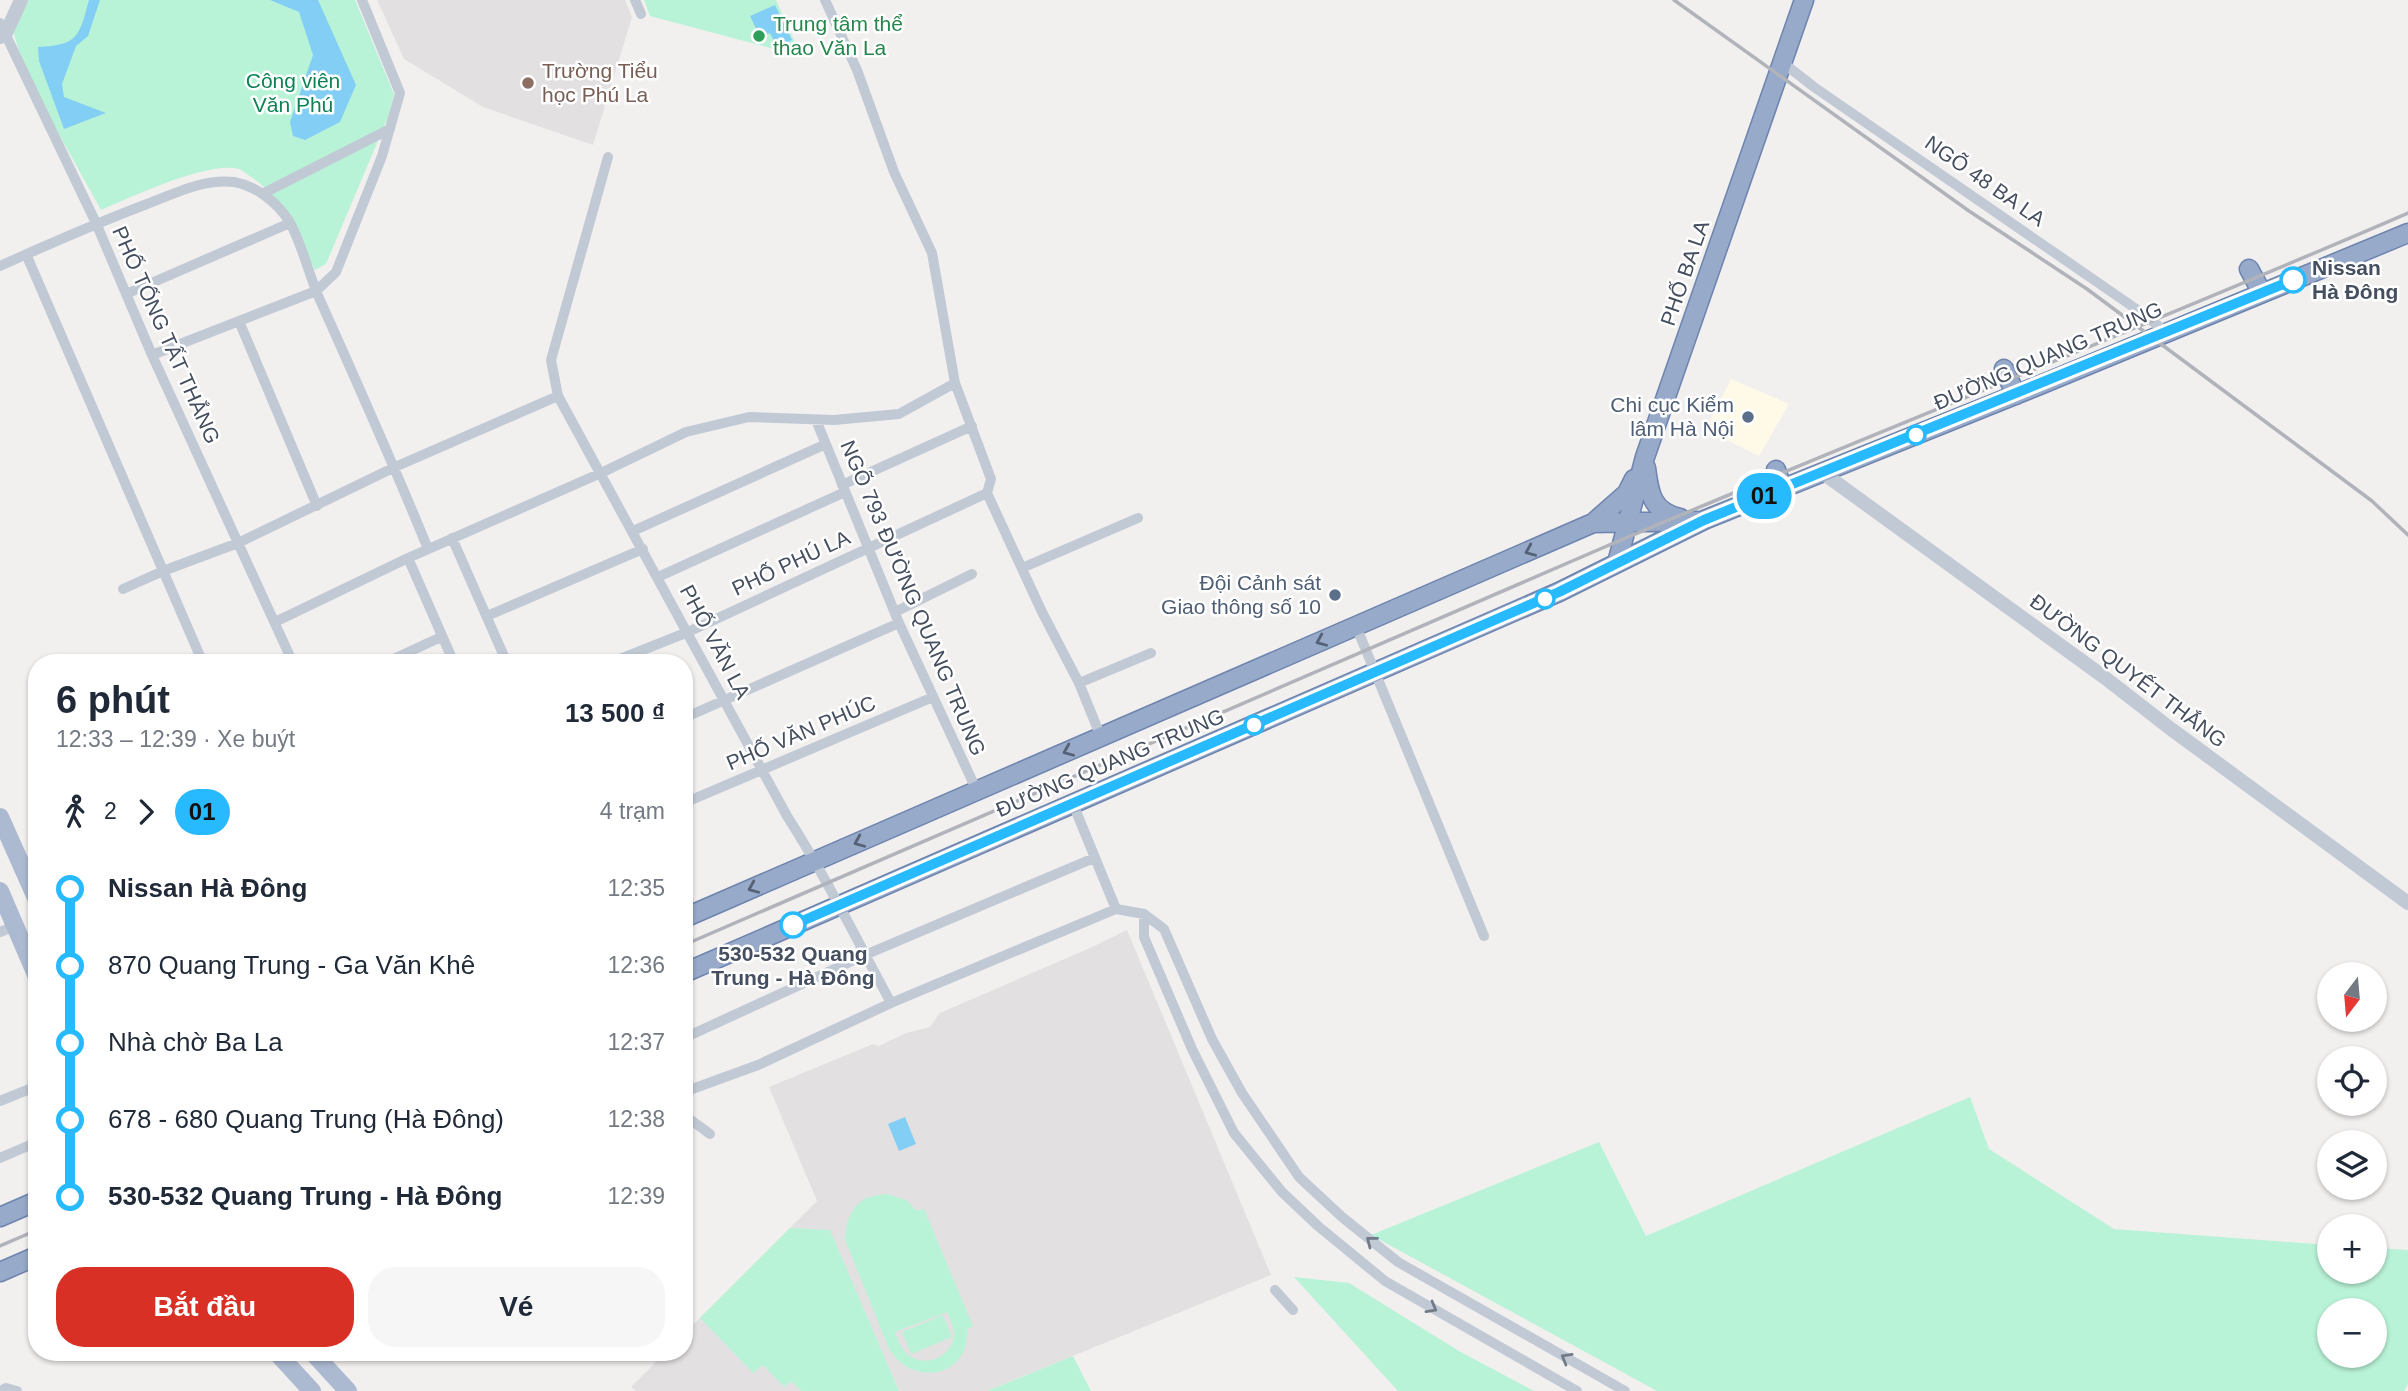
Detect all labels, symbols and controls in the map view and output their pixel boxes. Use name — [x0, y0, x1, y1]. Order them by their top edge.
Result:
place label: Trung tâm thể thao Văn La — [773, 12, 903, 59]
marker: Trung tâm thể thao Văn La — [751, 28, 767, 44]
place label: Trường Tiểu học Phú La — [542, 59, 658, 106]
park label: Công viên Văn Phú — [246, 69, 340, 116]
marker: Trường Tiểu học Phú La — [520, 75, 536, 91]
street label: NGÕ 48 BA LA — [1921, 131, 2050, 231]
street label: PHỐ BA LA — [1656, 217, 1713, 328]
street label: PHỐ TỐNG TẤT THẮNG — [108, 223, 225, 447]
place label: Nissan Hà Đông — [2312, 256, 2398, 303]
marker: Nissan Hà Đông — [2280, 267, 2306, 293]
street label: ĐƯỜNG QUANG TRUNG — [1930, 297, 2165, 414]
place label: Chi cục Kiểm lâm Hà Nội — [1610, 393, 1734, 440]
marker: Chi cục Kiểm lâm Hà Nội — [1740, 409, 1756, 425]
unlabelled marker — [1906, 425, 1926, 445]
street label: NGÕ 793 ĐƯỜNG QUANG TRUNG — [836, 437, 990, 759]
line badge: 01 — [1732, 473, 1796, 519]
text: 01 — [1751, 482, 1777, 509]
street label: PHỐ PHÚ LA — [728, 525, 853, 600]
one-way arrow — [1525, 542, 1537, 556]
place label: Đội Cảnh sát Giao thông số 10 — [1161, 571, 1321, 618]
street label: PHỐ VĂN LA — [676, 581, 755, 703]
marker: Đội Cảnh sát Giao thông số 10 — [1327, 587, 1343, 603]
unlabelled marker — [1535, 589, 1555, 609]
street label: ĐƯỜNG QUYẾT THẮNG — [2026, 589, 2231, 752]
one-way arrow — [1316, 633, 1329, 647]
text: 6 phút — [56, 679, 170, 721]
street label: PHỐ VĂN PHÚC — [723, 691, 879, 774]
text: 13 500 ₫ — [565, 698, 665, 728]
street label: ĐƯỜNG QUANG TRUNG — [992, 704, 1227, 821]
unlabelled marker — [1244, 715, 1264, 735]
text: 12:33 – 12:39 · Xe buýt — [56, 726, 295, 752]
one-way arrow — [1063, 743, 1075, 757]
icon: walk — [56, 793, 94, 831]
icon: forward — [127, 793, 165, 831]
text: 2 — [104, 798, 117, 824]
text: 01 — [189, 798, 216, 825]
text: 4 trạm — [600, 798, 665, 824]
one-way arrow — [854, 834, 867, 848]
text: Nissan Hà Đông — [108, 873, 307, 903]
text: 12:35 — [607, 875, 665, 901]
one-way arrow — [748, 880, 761, 894]
marker: 530-532 Quang Trung - Hà Đông — [780, 912, 806, 938]
place label: 530-532 Quang Trung - Hà Đông — [711, 942, 875, 989]
text: 870 Quang Trung - Ga Văn Khê — [108, 950, 475, 980]
text: 12:36 — [607, 952, 665, 978]
north arrow — [2317, 962, 2387, 1032]
map controls — [2317, 962, 2387, 1368]
text: Nhà chờ Ba La — [108, 1027, 283, 1057]
text: 12:37 — [607, 1029, 665, 1055]
button: locate — [2317, 1046, 2387, 1116]
text: 678 - 680 Quang Trung (Hà Đông) — [108, 1104, 504, 1134]
text: 12:38 — [607, 1106, 665, 1132]
button: layers — [2317, 1130, 2387, 1200]
text: 530-532 Quang Trung - Hà Đông — [108, 1181, 502, 1211]
text: 12:39 — [607, 1183, 665, 1209]
button: + — [2317, 1214, 2387, 1284]
one-way arrow — [1366, 1236, 1379, 1249]
button: Bắt đầu — [56, 1267, 354, 1347]
button: Vé — [368, 1267, 665, 1347]
button: − — [2317, 1298, 2387, 1368]
one-way arrow — [1425, 1300, 1438, 1313]
one-way arrow — [1560, 1353, 1573, 1366]

